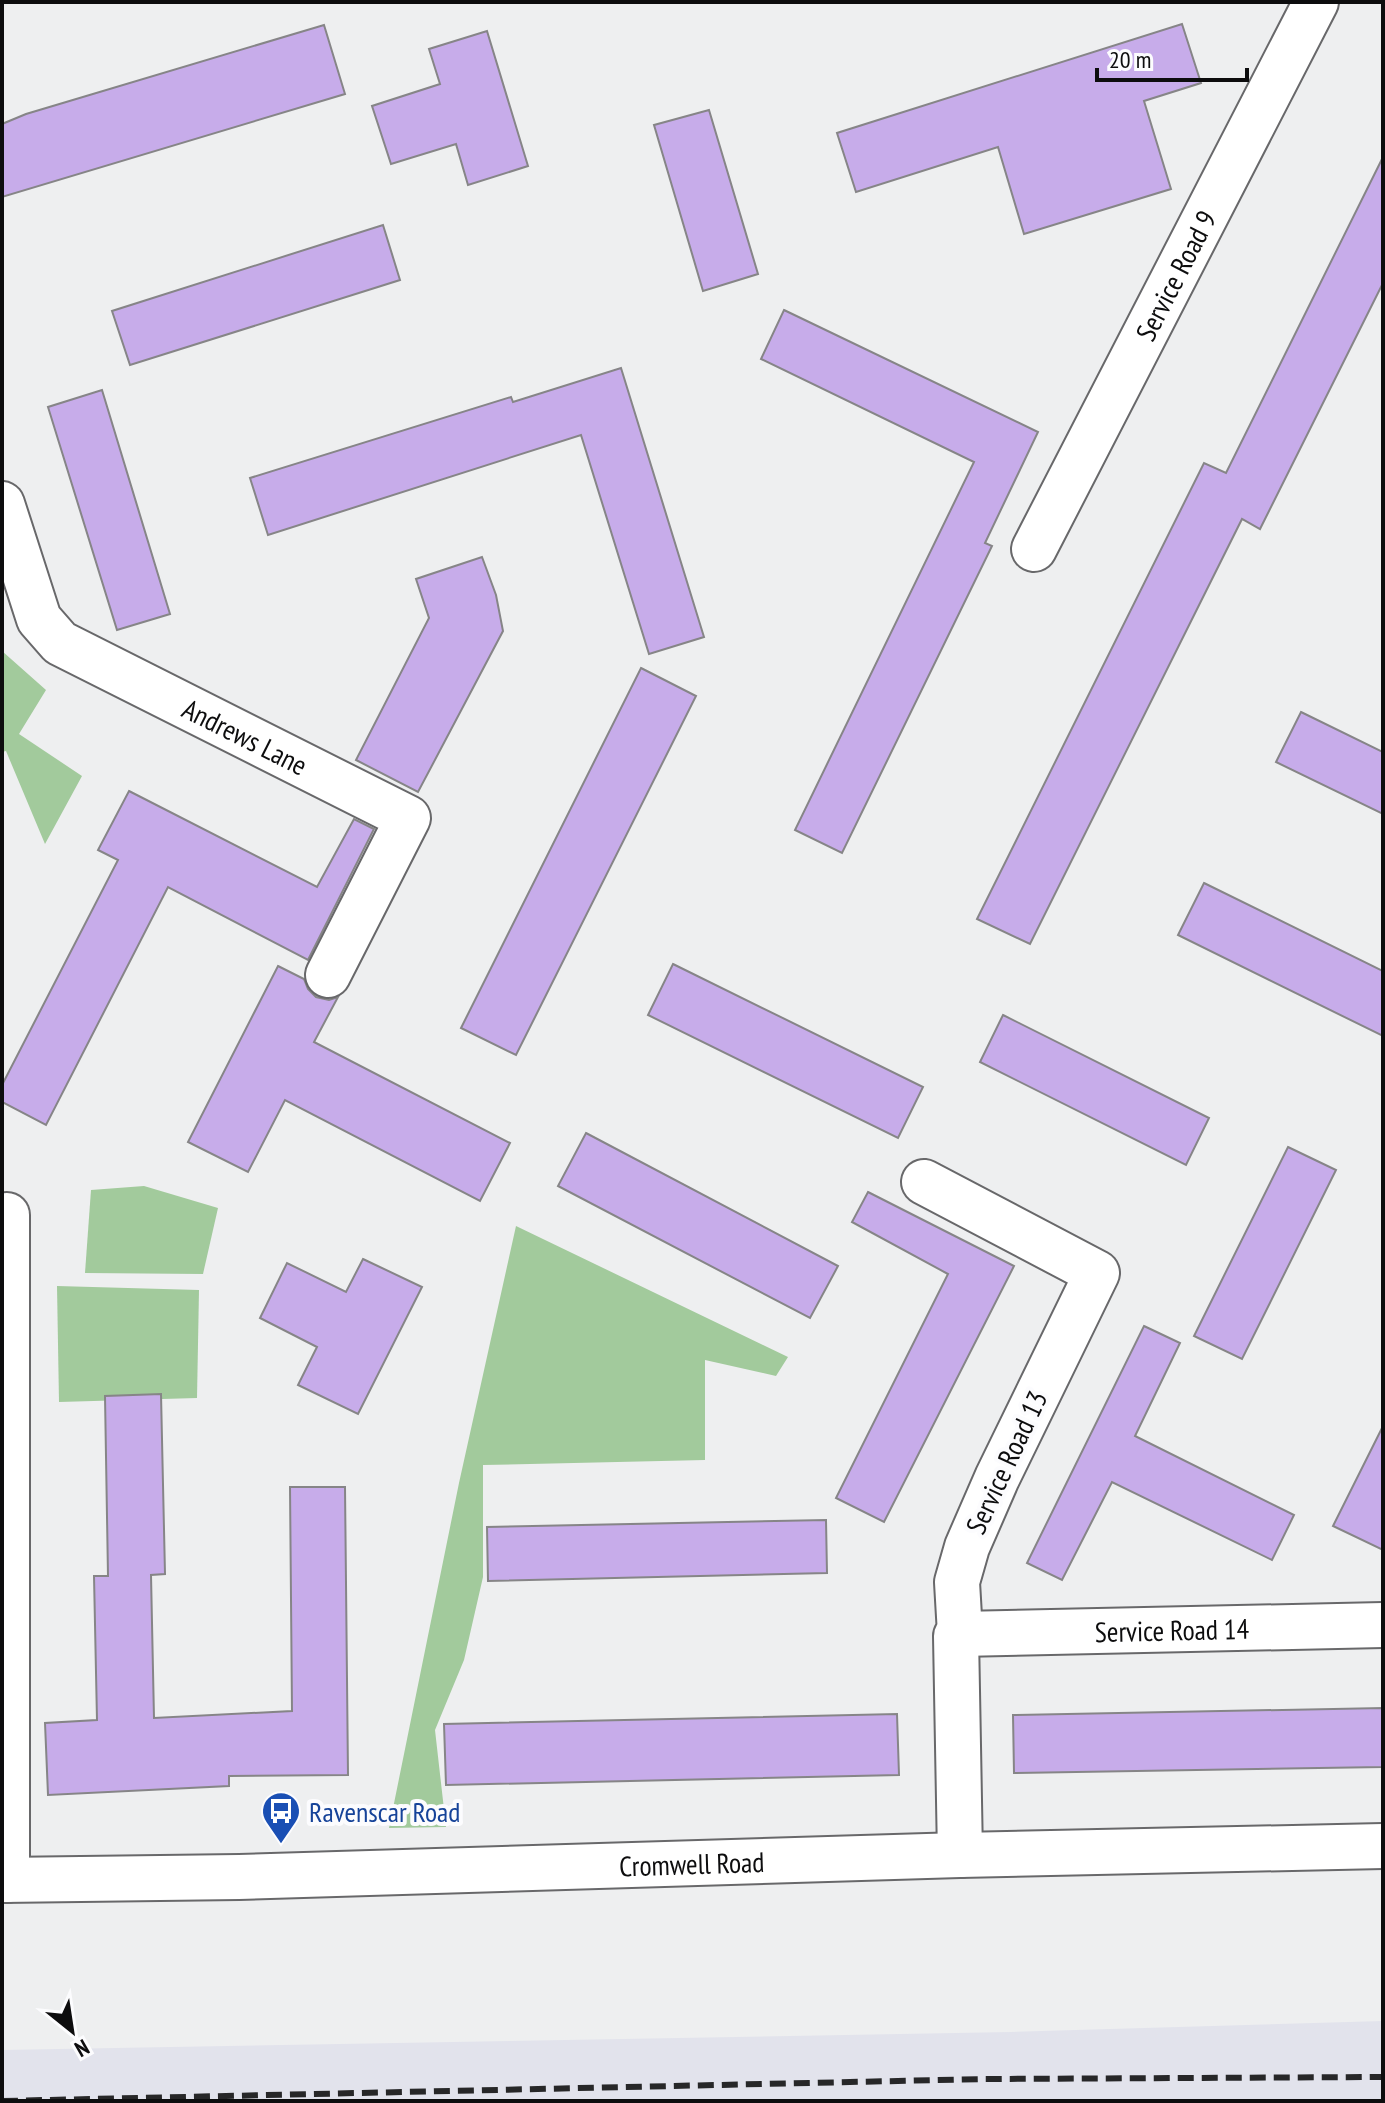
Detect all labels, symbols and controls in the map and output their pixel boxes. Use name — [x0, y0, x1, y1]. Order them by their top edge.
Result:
scale bar — [1097, 32, 1247, 82]
text: 20 m — [1109, 44, 1151, 75]
street label: Service Road 9 — [1126, 204, 1224, 347]
street label: Andrews Lane — [177, 689, 314, 783]
street label: Service Road 13 — [957, 1384, 1055, 1540]
street label: Service Road 14 — [1094, 1609, 1250, 1650]
bus stop icon: Ravenscar Road — [260, 1790, 302, 1845]
place label: Ravenscar Road — [309, 1793, 460, 1830]
street label: Cromwell Road — [619, 1842, 765, 1884]
north arrow — [32, 1991, 112, 2071]
text: N — [70, 2033, 94, 2063]

